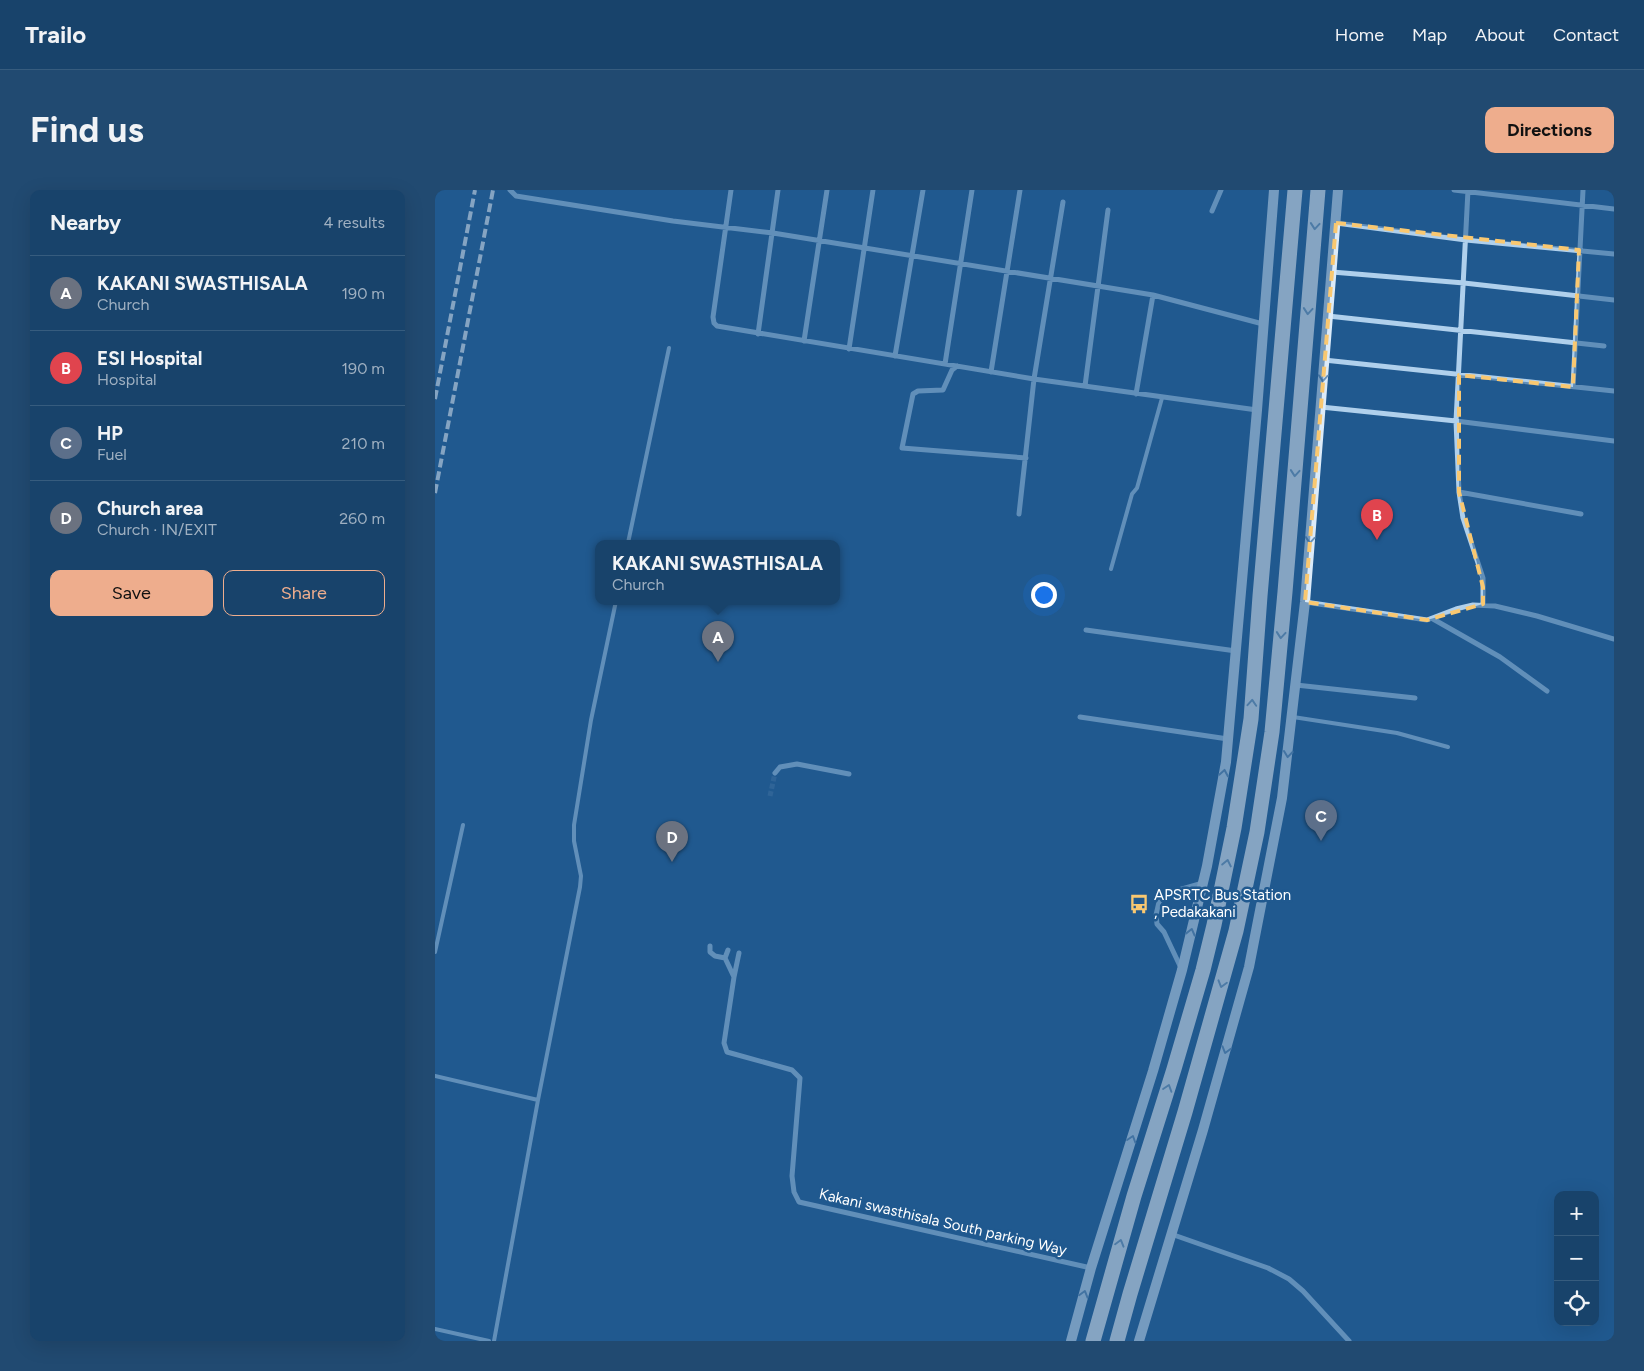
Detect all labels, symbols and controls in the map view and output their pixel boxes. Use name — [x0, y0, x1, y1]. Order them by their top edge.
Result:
text: Trailo — [25, 20, 86, 49]
text: Home — [1335, 24, 1384, 46]
text: Map — [1412, 24, 1447, 46]
text: About — [1475, 24, 1525, 46]
text: Contact — [1553, 24, 1619, 46]
button: Directions — [1485, 107, 1614, 153]
text: Find us — [30, 109, 144, 151]
text: Nearby — [50, 210, 121, 235]
text: 4 results — [324, 213, 385, 232]
one-way arrow — [1310, 222, 1321, 230]
text: KAKANI SWASTHISALA — [97, 272, 308, 295]
text: A — [60, 284, 72, 303]
text: 190 m — [342, 284, 385, 303]
text: Church — [97, 295, 149, 314]
one-way arrow — [1303, 307, 1314, 315]
text: ESI Hospital — [97, 347, 203, 370]
text: B — [61, 359, 71, 378]
text: 190 m — [342, 359, 385, 378]
text: Hospital — [97, 370, 157, 389]
one-way arrow — [1318, 374, 1329, 382]
text: HP — [97, 422, 123, 445]
text: C — [60, 434, 72, 453]
text: 210 m — [342, 434, 385, 453]
text: Fuel — [97, 445, 127, 464]
one-way arrow — [1290, 469, 1301, 477]
text: Church area — [97, 497, 203, 520]
pin: B — [1361, 499, 1393, 540]
text: D — [60, 509, 72, 528]
text: 260 m — [339, 509, 385, 528]
text: Church · IN/EXIT — [97, 520, 217, 539]
one-way arrow — [1305, 536, 1316, 544]
popup — [595, 540, 840, 605]
text: KAKANI SWASTHISALA — [612, 552, 823, 575]
button: Save — [50, 570, 213, 616]
button: Share — [223, 570, 385, 616]
text: Church — [612, 575, 664, 594]
your location — [1031, 582, 1057, 608]
pin: A — [702, 621, 734, 662]
one-way arrow — [1276, 631, 1287, 639]
one-way arrow — [1247, 699, 1258, 707]
one-way arrow — [1283, 750, 1294, 758]
one-way arrow — [1218, 769, 1228, 778]
pin: C — [1305, 800, 1337, 841]
pin: D — [656, 821, 688, 862]
one-way arrow — [1221, 859, 1232, 868]
place label: APSRTC Bus Station , Pedakakani — [1154, 886, 1291, 921]
bus stop icon: APSRTC Bus Station , Pedakakani — [1128, 893, 1150, 915]
one-way arrow — [1185, 928, 1196, 937]
one-way arrow — [1217, 979, 1227, 987]
one-way arrow — [1221, 1045, 1232, 1054]
one-way arrow — [1162, 1084, 1172, 1093]
one-way arrow — [1126, 1135, 1136, 1143]
street label: Kakani swasthisala South parking Way — [817, 1185, 1069, 1259]
map controls — [1554, 1191, 1599, 1326]
button: + — [1554, 1191, 1599, 1236]
button: − — [1554, 1236, 1599, 1281]
one-way arrow — [1114, 1239, 1125, 1248]
button: locate — [1554, 1281, 1599, 1326]
one-way arrow — [1078, 1290, 1088, 1299]

